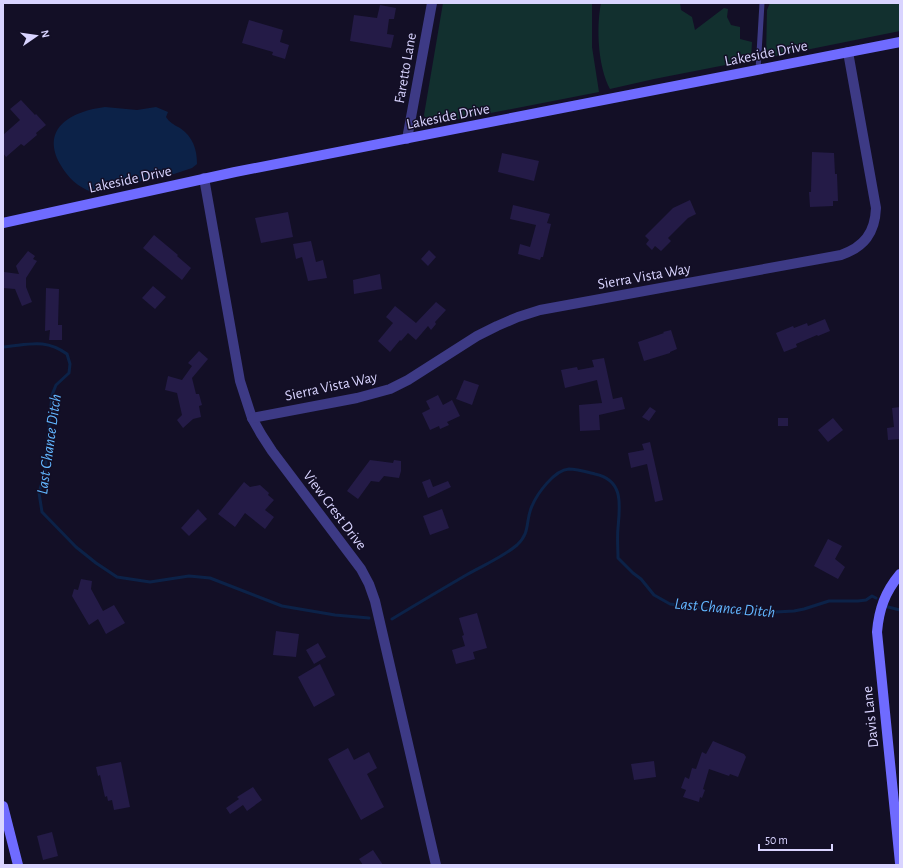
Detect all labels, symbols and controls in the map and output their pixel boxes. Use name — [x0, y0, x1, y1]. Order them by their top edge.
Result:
north arrow — [16, 16, 56, 56]
text: N — [39, 29, 51, 39]
street label: Faretto Lane — [392, 32, 419, 105]
street label: Lakeside Drive — [723, 38, 809, 69]
street label: Lakeside Drive — [405, 101, 491, 132]
street label: Lakeside Drive — [87, 163, 173, 196]
street label: Sierra Vista Way — [596, 261, 692, 292]
street label: Sierra Vista Way — [284, 369, 379, 404]
water label: Last Chance Ditch — [34, 393, 64, 495]
street label: View Crest Drive — [300, 468, 369, 553]
water label: Last Chance Ditch — [674, 596, 776, 620]
street label: Davis Lane — [860, 685, 881, 749]
scale bar — [759, 826, 832, 852]
text: 50 m — [765, 834, 788, 846]

